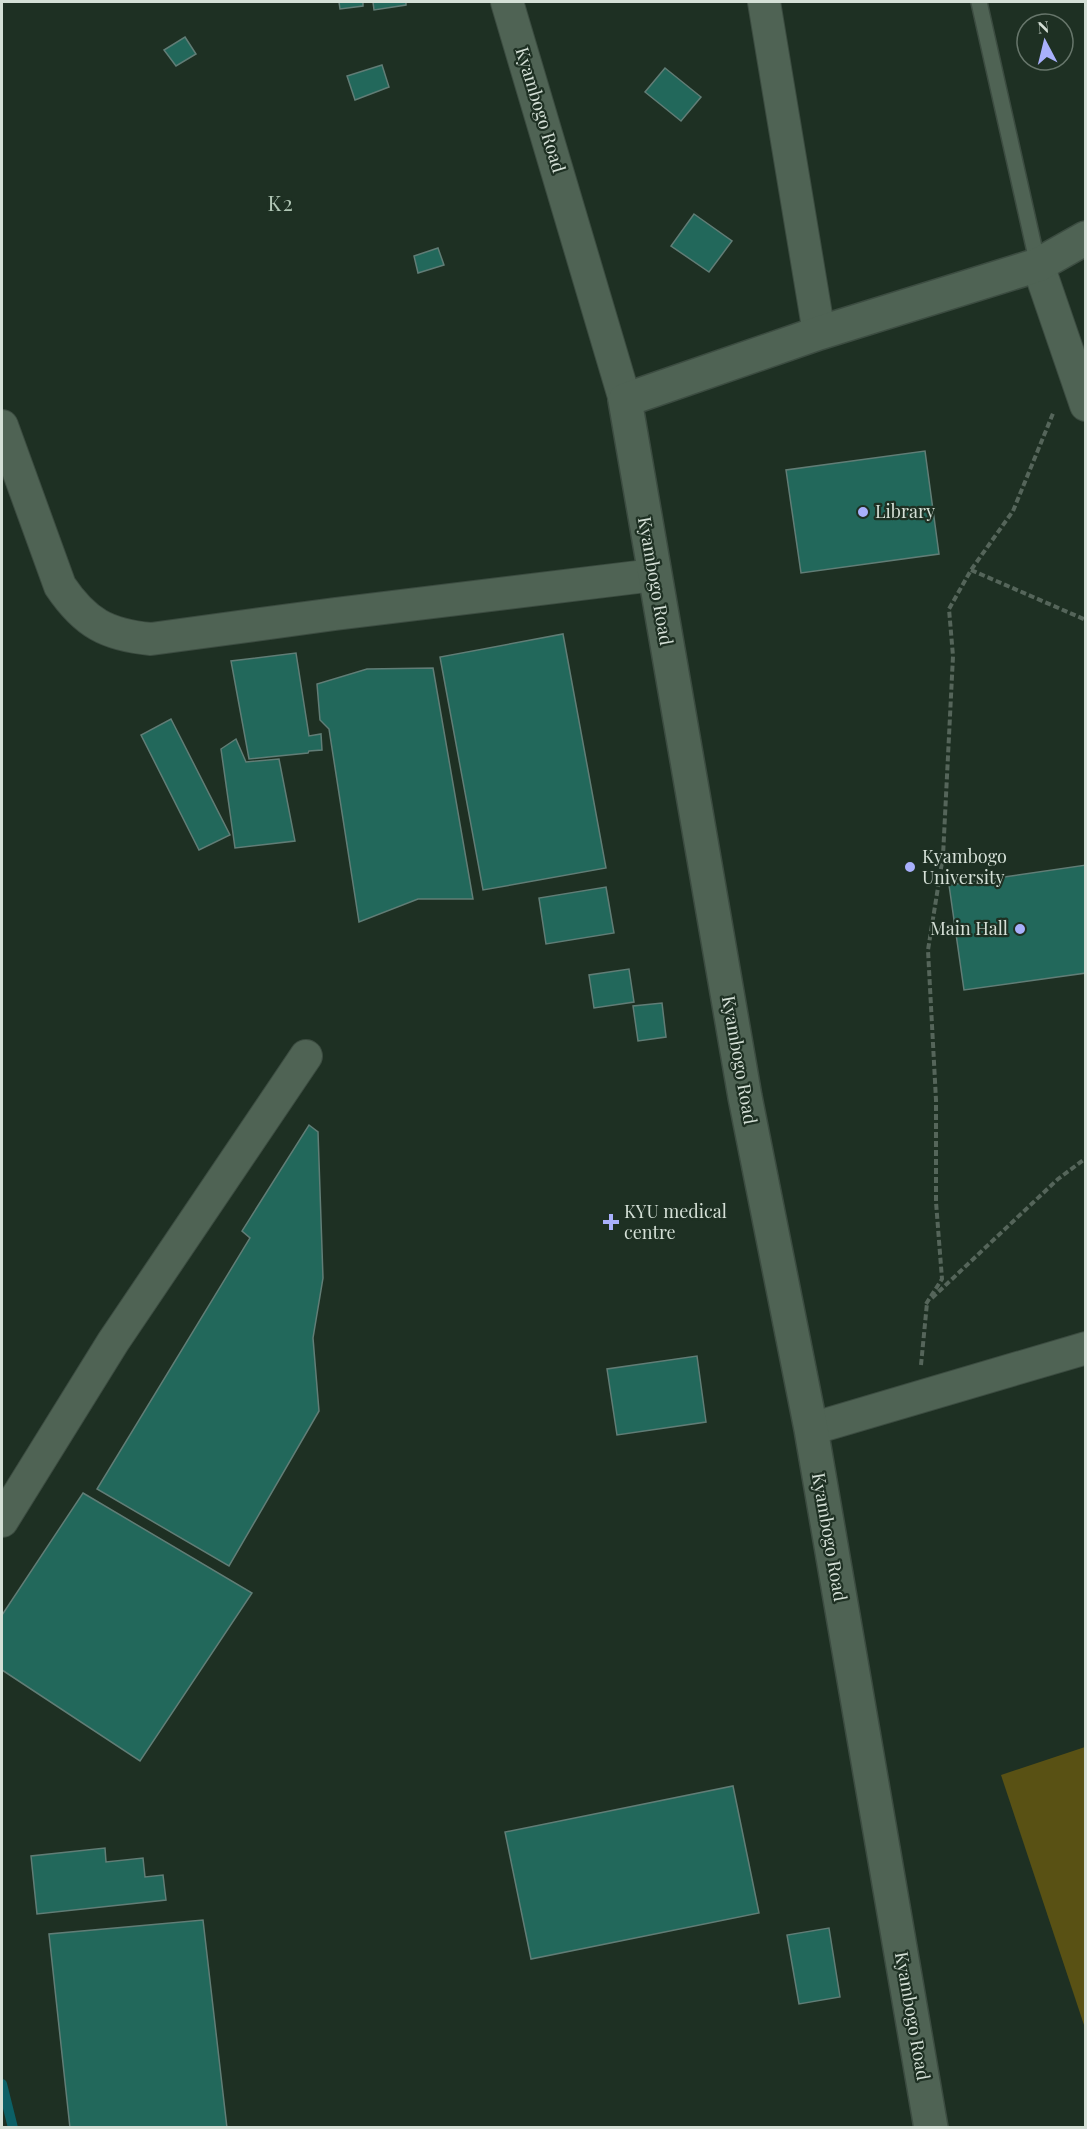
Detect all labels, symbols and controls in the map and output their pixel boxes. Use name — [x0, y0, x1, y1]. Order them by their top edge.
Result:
north arrow — [1015, 12, 1075, 72]
text: N — [1036, 15, 1051, 38]
street label: Kyambogo Road — [510, 44, 572, 176]
district label: K2 — [268, 188, 294, 216]
place label: Library — [875, 499, 935, 523]
marker: Library — [856, 505, 870, 519]
street label: Kyambogo Road — [633, 515, 679, 648]
place label: Kyambogo University — [922, 844, 1007, 889]
marker: Kyambogo University — [903, 860, 917, 874]
place label: Main Hall — [930, 916, 1008, 940]
marker: Main Hall — [1013, 922, 1027, 936]
street label: Kyambogo Road — [717, 994, 763, 1127]
place label: KYU medical centre — [624, 1199, 727, 1244]
marker: KYU medical centre — [602, 1213, 620, 1231]
street label: Kyambogo Road — [807, 1471, 853, 1604]
street label: Kyambogo Road — [890, 1950, 936, 2083]

